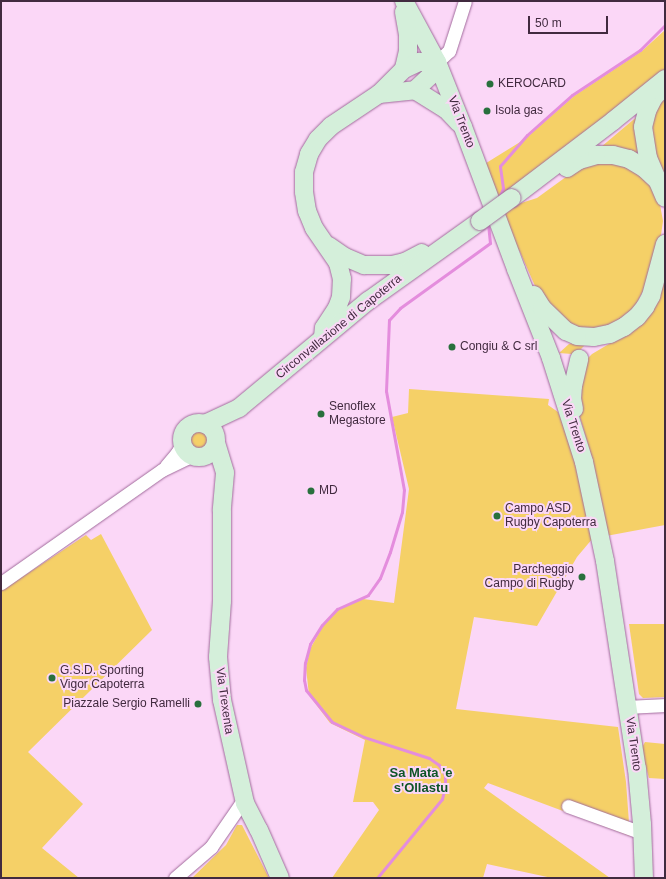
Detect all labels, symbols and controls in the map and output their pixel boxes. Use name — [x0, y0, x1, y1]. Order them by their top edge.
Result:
scale bar — [530, 8, 610, 34]
text: 50 m — [535, 16, 562, 30]
place label: KEROCARD — [498, 77, 566, 91]
marker: KEROCARD — [485, 79, 495, 89]
street label: Via Trento — [444, 94, 478, 150]
place label: Isola gas — [495, 104, 543, 118]
marker: Isola gas — [482, 106, 492, 116]
street label: Circonvallazione di Capoterra — [273, 272, 405, 382]
place label: Congiu & C srl — [460, 340, 537, 354]
marker: Congiu & C srl — [447, 342, 457, 352]
street label: Via Trento — [558, 398, 588, 454]
place label: Senoflex Megastore — [329, 400, 386, 428]
marker: Senoflex Megastore — [316, 409, 326, 419]
place label: MD — [319, 484, 338, 498]
marker: MD — [306, 486, 316, 496]
place label: Campo ASD Rugby Capoterra — [505, 502, 596, 530]
marker: Campo ASD Rugby Capoterra — [492, 511, 502, 521]
place label: Parcheggio Campo di Rugby — [485, 563, 574, 591]
marker: Parcheggio Campo di Rugby — [577, 572, 587, 582]
place label: G.S.D. Sporting Vigor Capoterra — [60, 664, 144, 692]
street label: Via Trexenta — [212, 667, 236, 735]
marker: G.S.D. Sporting Vigor Capoterra — [47, 673, 57, 683]
place label: Piazzale Sergio Ramelli — [63, 697, 190, 711]
marker: Piazzale Sergio Ramelli — [193, 699, 203, 709]
street label: Via Trento — [622, 716, 644, 772]
district label: Sa Mata 'e s'Ollastu — [389, 766, 453, 797]

